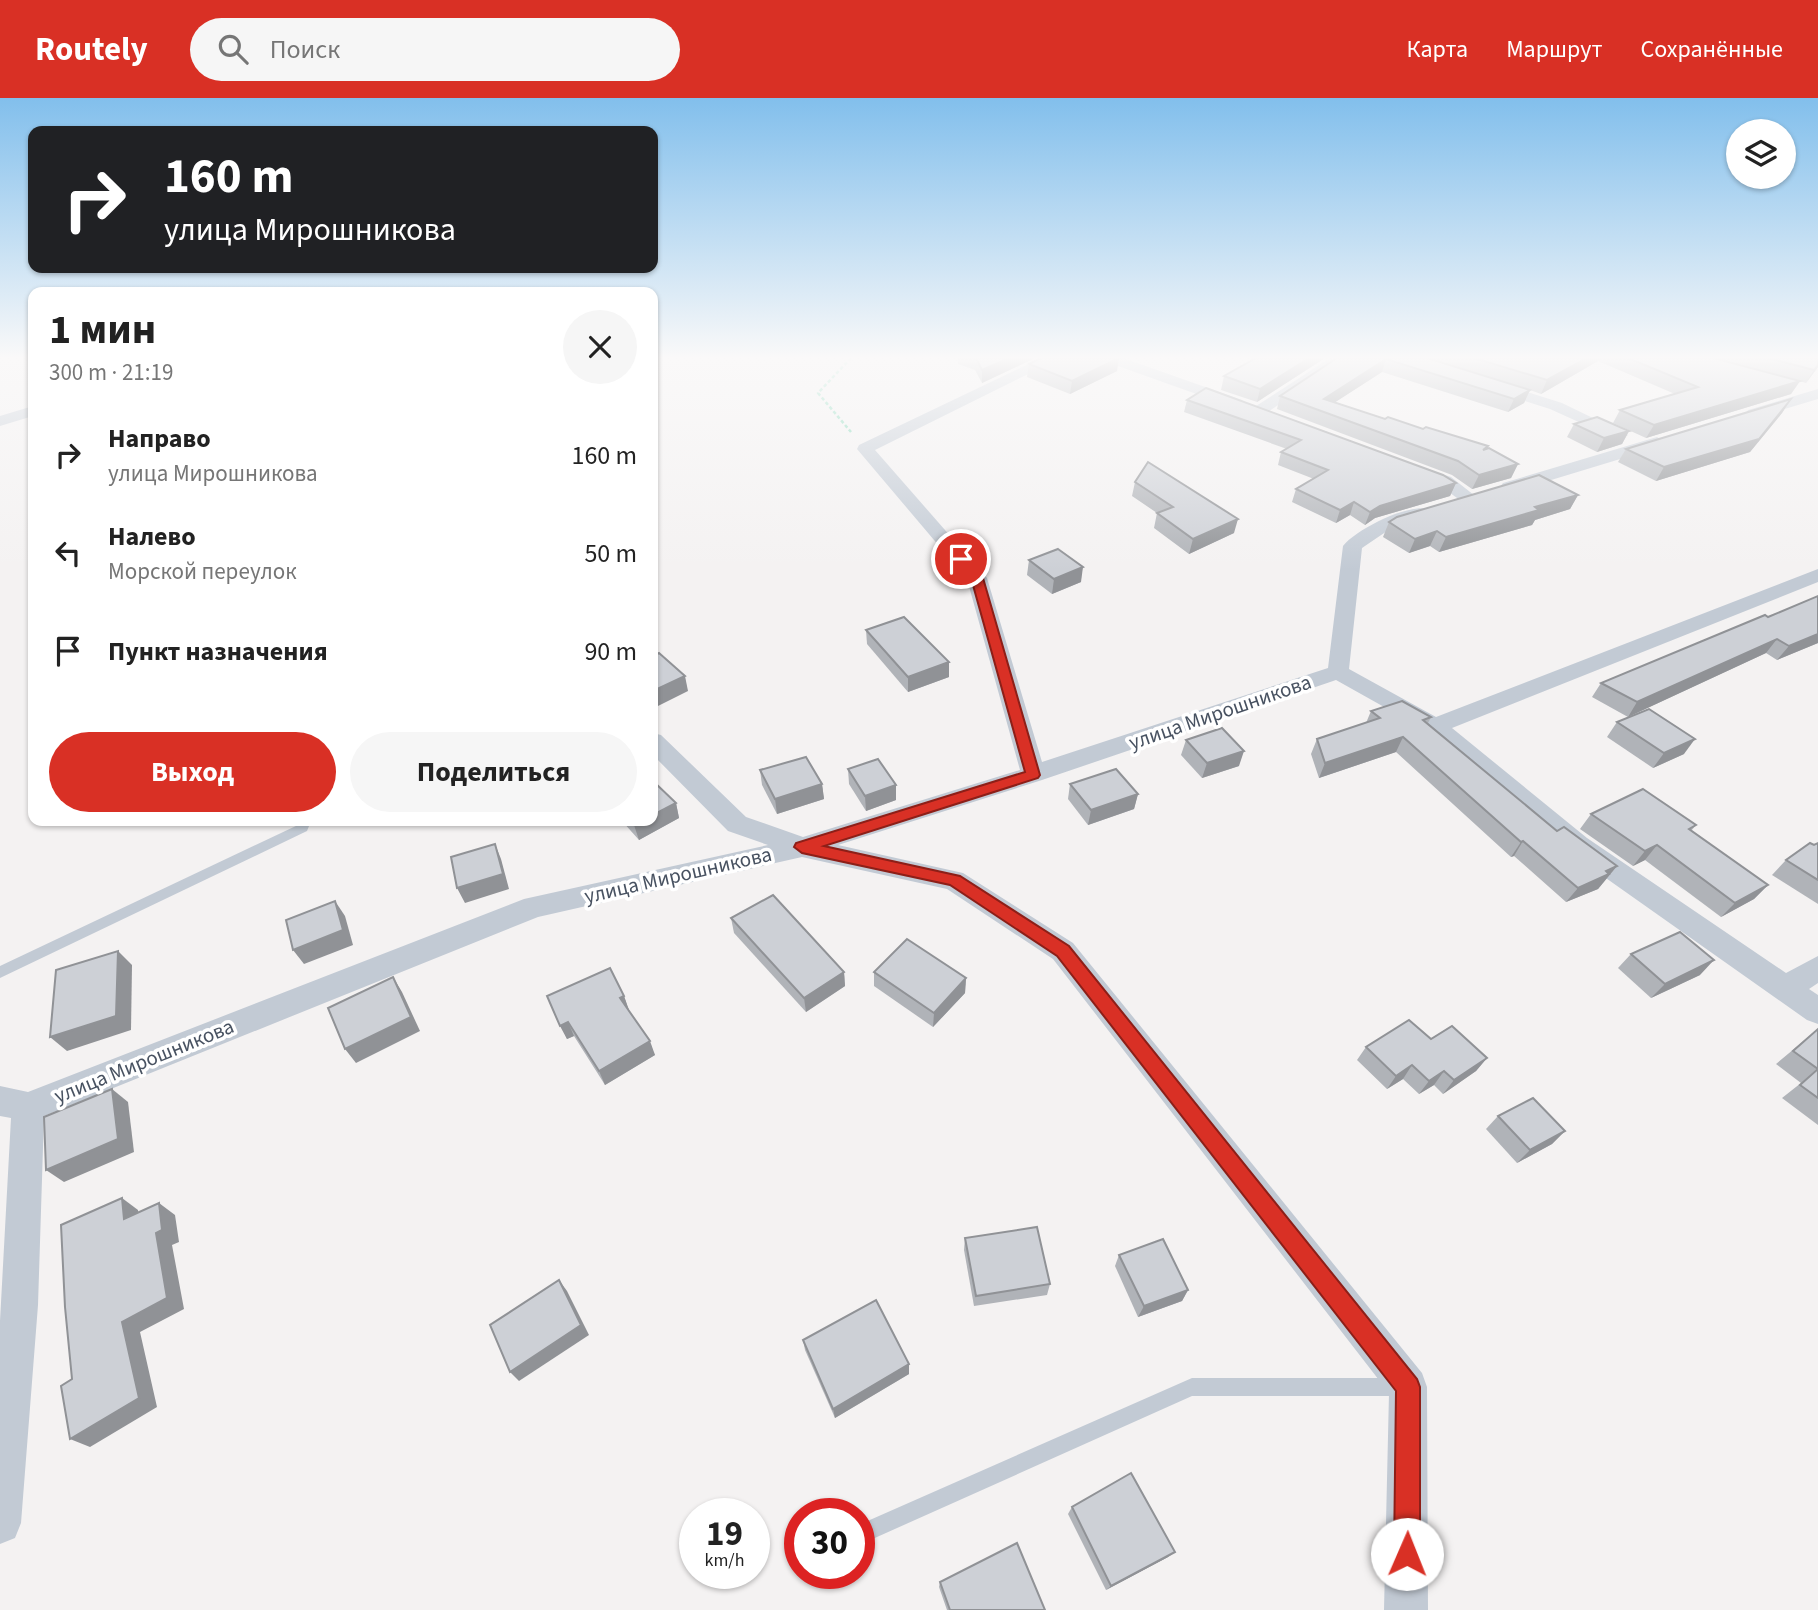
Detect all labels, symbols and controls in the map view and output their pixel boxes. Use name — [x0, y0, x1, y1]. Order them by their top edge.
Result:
search box — [190, 18, 680, 81]
text: Routely — [35, 26, 148, 73]
icon: search — [214, 30, 252, 68]
text: Поиск — [270, 31, 340, 68]
text: Карта — [1407, 32, 1468, 67]
text: Маршрут — [1506, 32, 1602, 67]
text: Сохранённые — [1640, 32, 1783, 67]
map controls — [1726, 119, 1796, 189]
button: layers — [1726, 119, 1796, 189]
text: 160 m — [164, 142, 293, 212]
icon: right — [49, 154, 140, 245]
text: улица Мирошникова — [164, 207, 456, 253]
text: 1 мин — [49, 300, 156, 360]
button: close — [563, 310, 637, 384]
text: 300 m · 21:19 — [49, 356, 173, 389]
text: Направо — [108, 420, 211, 457]
icon: right — [49, 436, 87, 474]
text: 160 m — [571, 437, 637, 474]
text: улица Мирошникова — [108, 457, 318, 490]
text: Налево — [108, 518, 196, 555]
pin — [931, 529, 991, 589]
icon: left — [49, 534, 87, 572]
text: 50 m — [584, 535, 637, 572]
icon: arrive — [942, 540, 980, 578]
text: Морской переулок — [108, 555, 297, 588]
icon: arrive — [49, 632, 87, 670]
text: Пункт назначения — [108, 633, 328, 670]
text: 90 m — [584, 633, 637, 670]
street label: улица Мирошникова — [1125, 667, 1315, 757]
button: Выход — [49, 732, 336, 812]
button: Поделиться — [350, 732, 637, 812]
street label: улица Мирошникова — [581, 839, 775, 911]
street label: улица Мирошникова — [50, 1011, 238, 1111]
speed limit sign: 30 — [784, 1498, 875, 1589]
text: 19 — [706, 1509, 743, 1559]
position arrow — [1370, 1517, 1444, 1591]
text: km/h — [705, 1548, 744, 1573]

